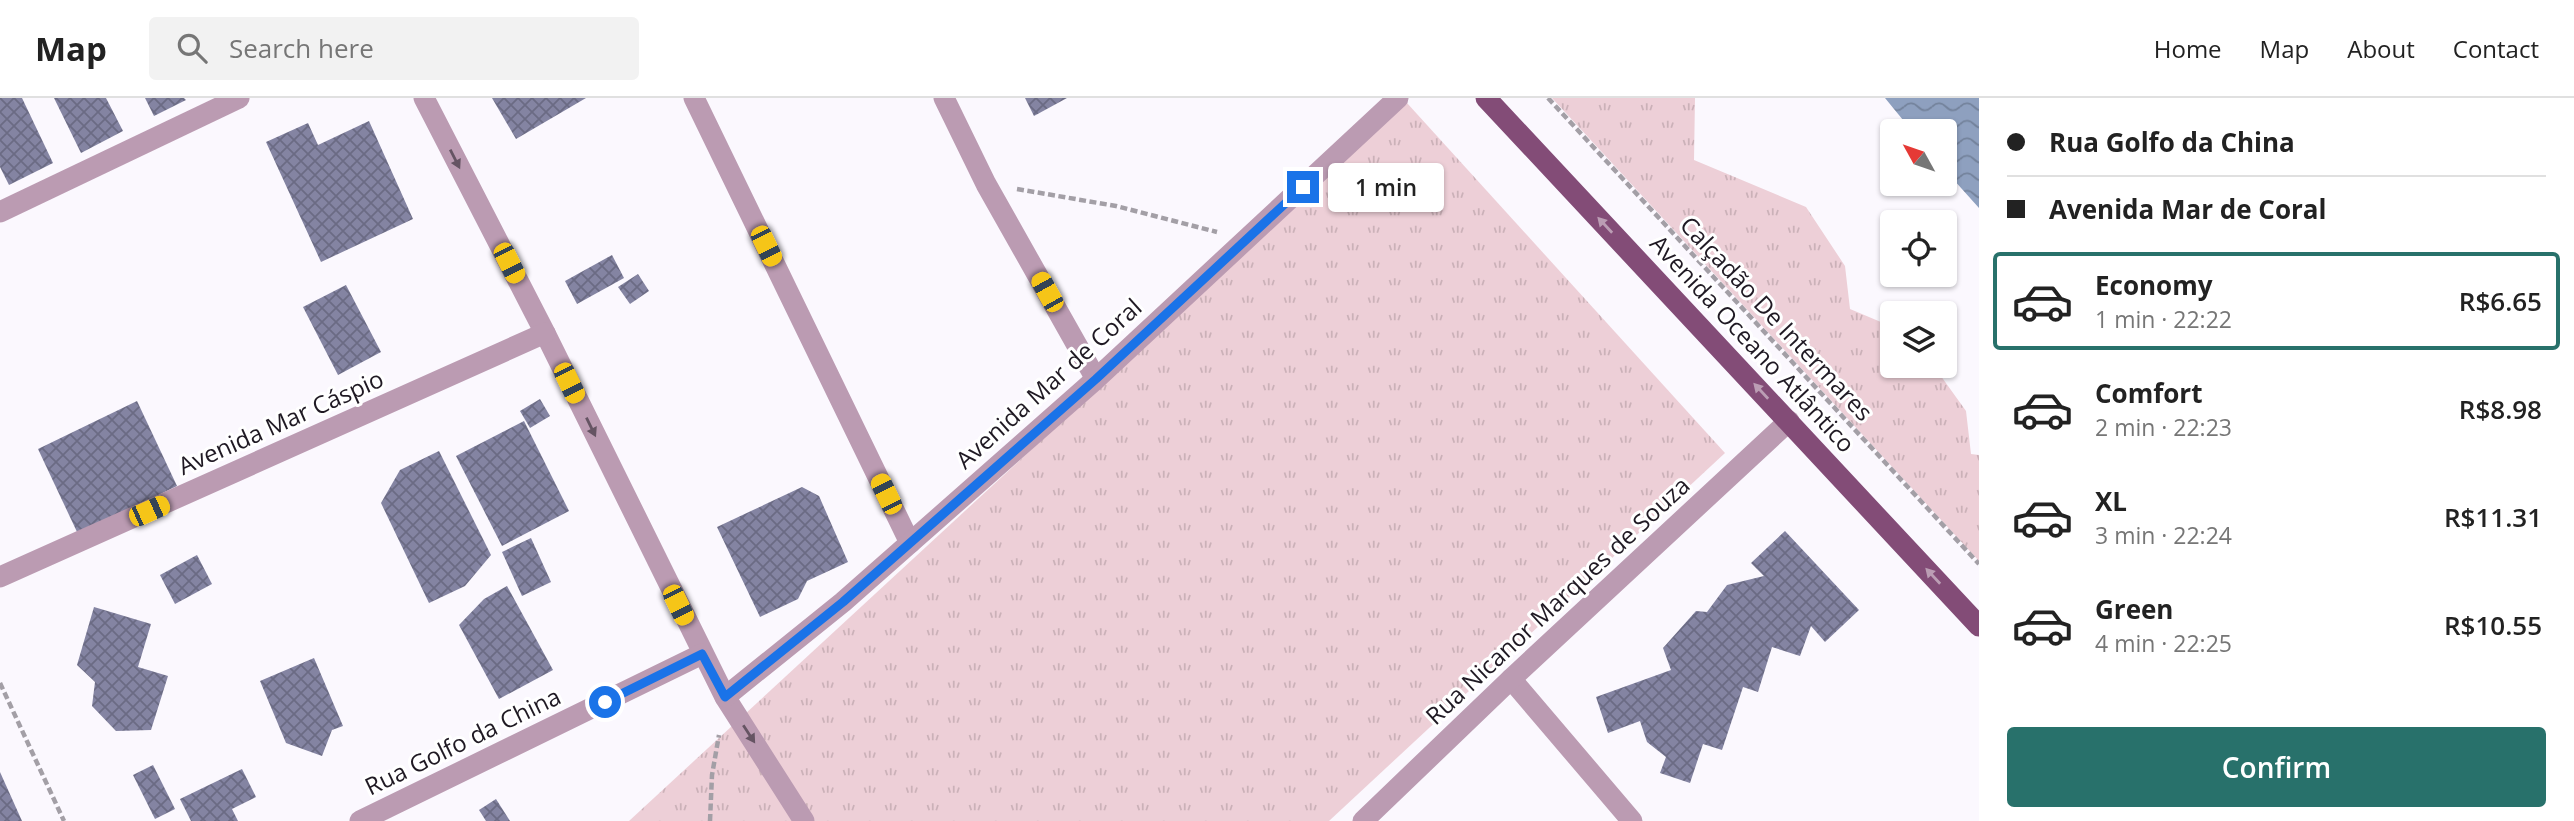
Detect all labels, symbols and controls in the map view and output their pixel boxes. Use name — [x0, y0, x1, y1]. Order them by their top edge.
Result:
search box — [149, 17, 639, 80]
text: Map — [35, 26, 107, 71]
icon: search — [173, 29, 211, 67]
text: Search here — [229, 30, 374, 66]
text: Home — [2154, 32, 2222, 65]
text: Map — [2260, 32, 2309, 65]
text: About — [2347, 32, 2415, 65]
text: Contact — [2453, 32, 2539, 65]
north arrow — [1880, 119, 1956, 196]
map controls — [1880, 119, 1957, 378]
text: Rua Golfo da China — [2049, 124, 2295, 160]
one-way arrow — [449, 149, 461, 169]
callout: 1 min — [1328, 162, 1443, 212]
route end — [1287, 171, 1319, 203]
text: 1 min — [1355, 171, 1417, 203]
text: Avenida Mar de Coral — [2049, 191, 2326, 227]
street label: Calçadão De Intermares — [1673, 208, 1881, 427]
button: locate — [1880, 210, 1957, 287]
one-way arrow — [1598, 217, 1614, 234]
car — [748, 223, 785, 269]
street label: Avenida Oceano Atlântico — [1643, 227, 1863, 459]
car — [491, 240, 528, 286]
text: Economy — [2095, 267, 2213, 303]
car — [1028, 269, 1067, 315]
icon: car — [2011, 270, 2074, 333]
text: R$6.65 — [2459, 283, 2542, 319]
street label: Avenida Mar de Coral — [948, 290, 1148, 475]
button: layers — [1880, 301, 1957, 378]
text: 1 min · 22:22 — [2095, 303, 2232, 335]
car — [551, 360, 588, 406]
street label: Avenida Mar Cáspio — [172, 361, 388, 482]
text: Comfort — [2095, 375, 2202, 411]
icon: car — [2011, 378, 2074, 441]
one-way arrow — [1753, 382, 1769, 400]
text: R$8.98 — [2459, 391, 2542, 427]
text: 2 min · 22:23 — [2095, 411, 2232, 443]
one-way arrow — [585, 417, 597, 437]
street label: Rua Nicanor Marques de Souza — [1418, 469, 1696, 731]
car — [868, 471, 905, 517]
text: XL — [2095, 483, 2127, 519]
icon: car — [2011, 486, 2074, 549]
car — [126, 493, 173, 529]
text: R$11.31 — [2444, 499, 2542, 535]
text: 3 min · 22:24 — [2095, 519, 2232, 551]
one-way arrow — [1925, 568, 1941, 585]
car — [660, 582, 697, 628]
text: Green — [2095, 591, 2173, 627]
icon: car — [2011, 594, 2074, 657]
text: R$10.55 — [2444, 607, 2542, 643]
text: 4 min · 22:25 — [2095, 627, 2232, 659]
street label: Rua Golfo da China — [359, 679, 566, 802]
route start — [589, 686, 621, 718]
one-way arrow — [742, 725, 755, 744]
button: Confirm — [2007, 727, 2546, 807]

